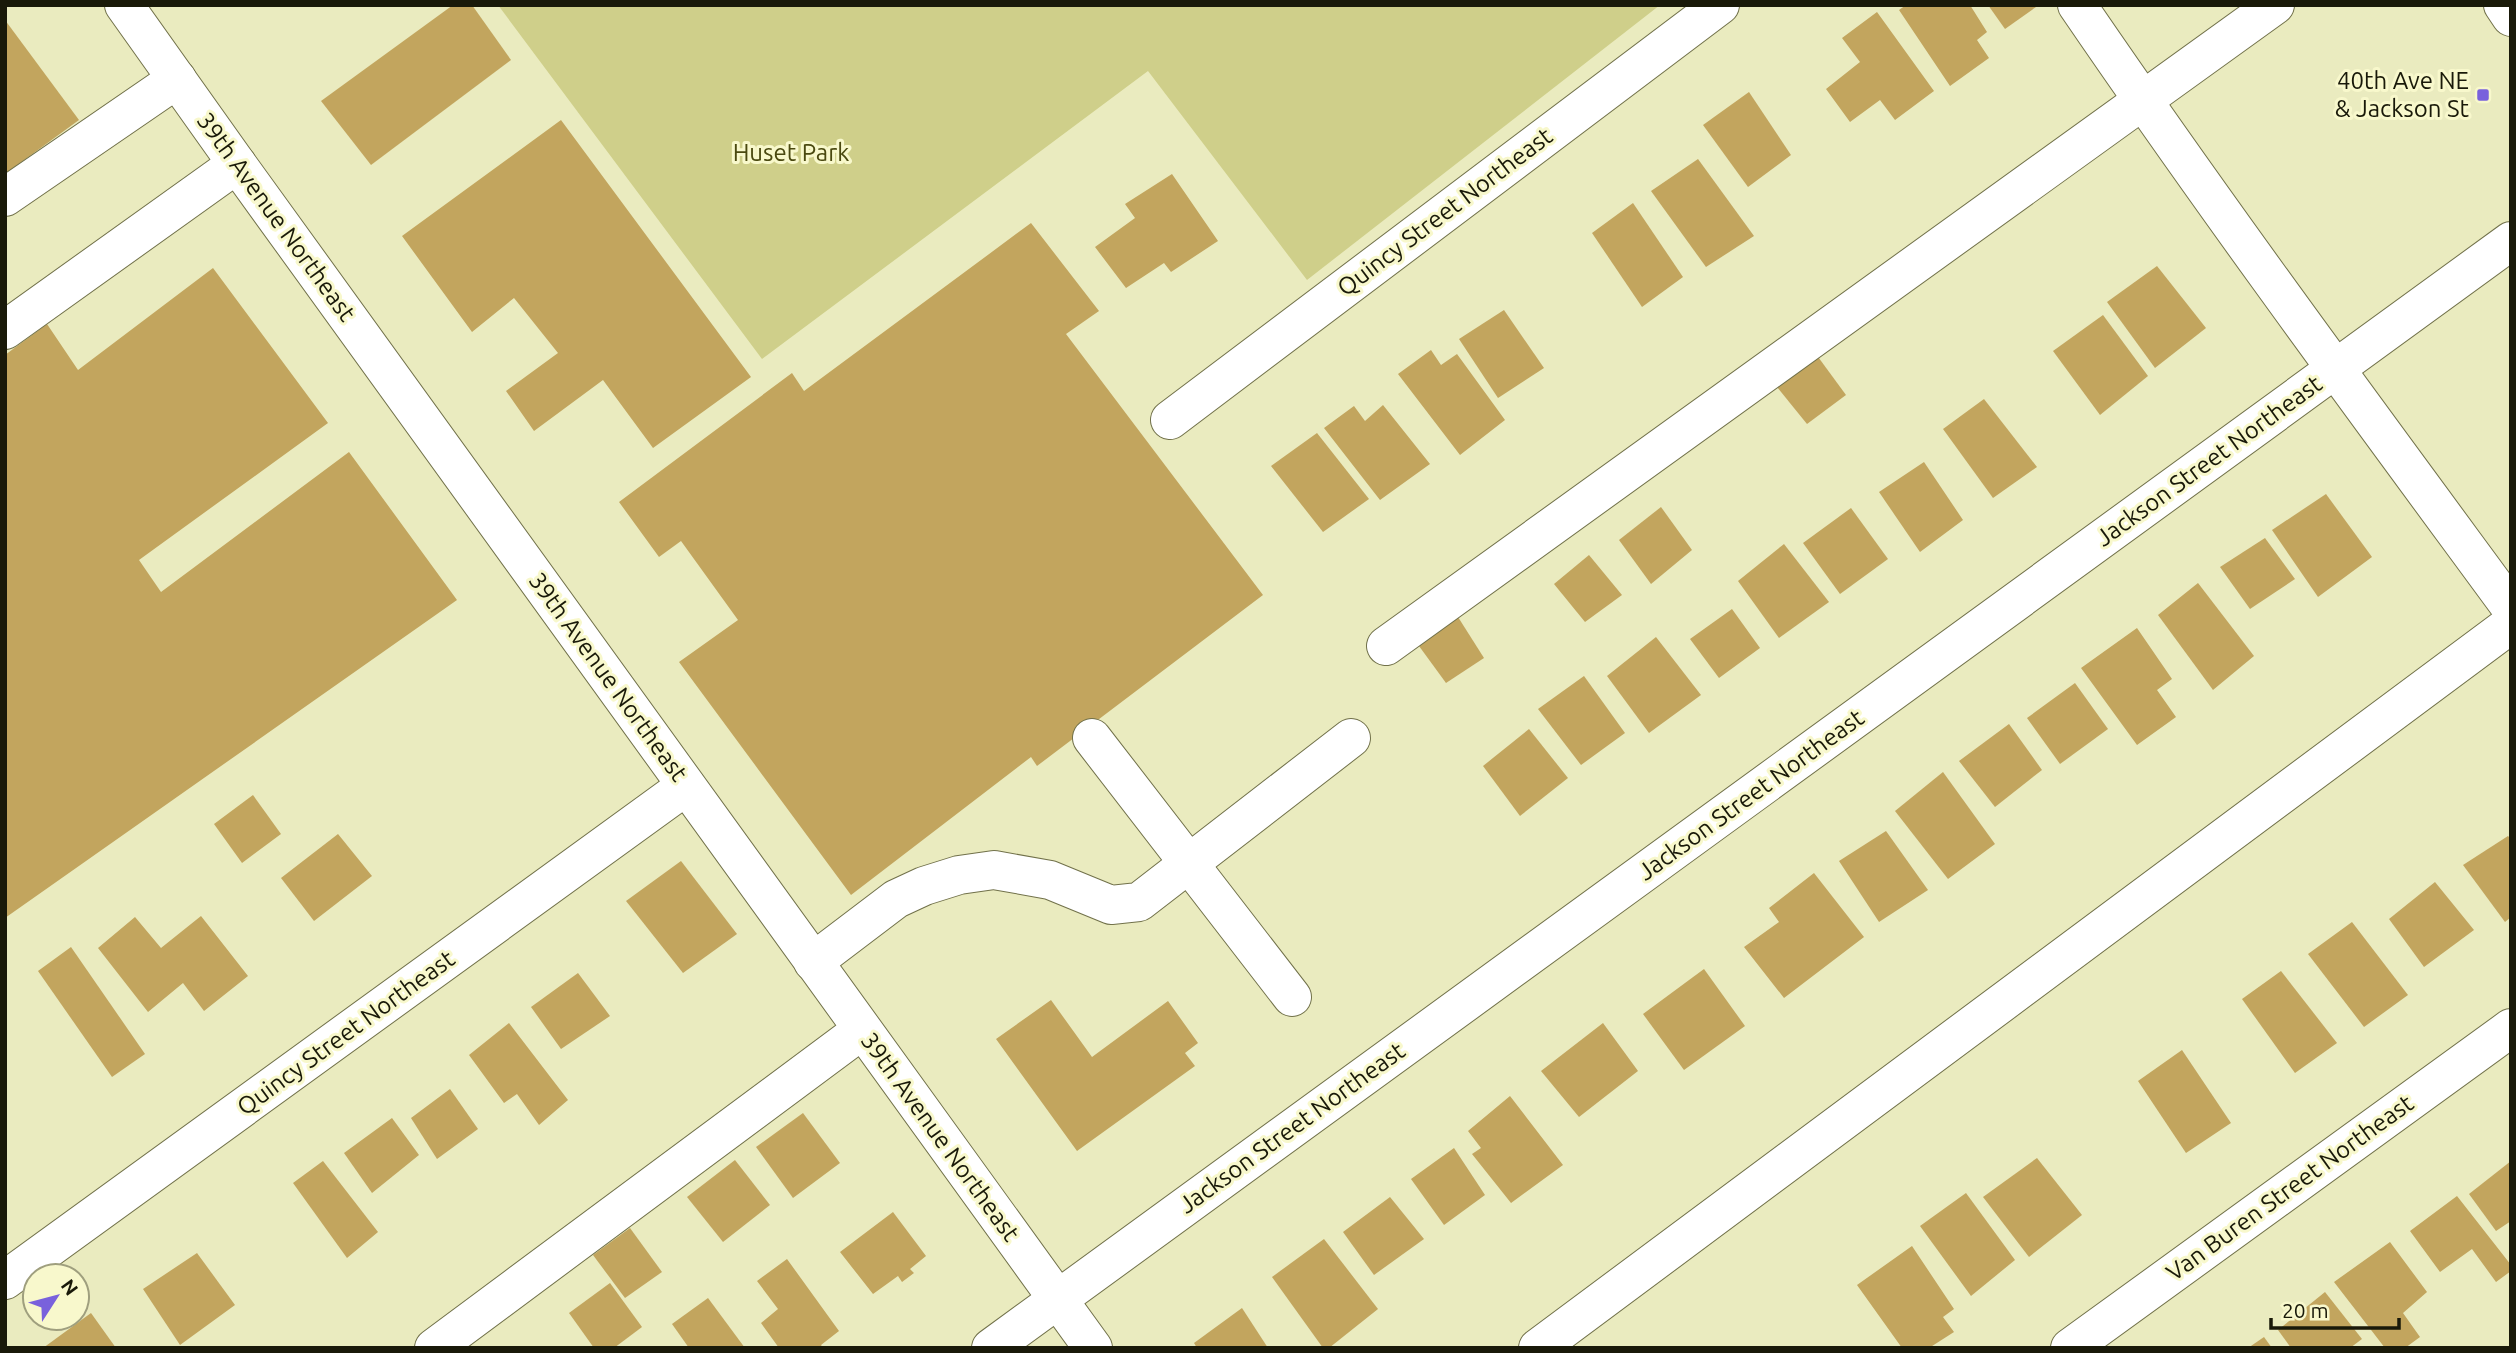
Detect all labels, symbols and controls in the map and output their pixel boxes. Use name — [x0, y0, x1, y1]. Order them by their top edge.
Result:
place label: 40th Ave NE & Jackson St — [2335, 67, 2470, 122]
marker: 40th Ave NE & Jackson St — [2475, 87, 2491, 103]
street label: 39th Avenue Northeast — [192, 107, 361, 327]
street label: Quincy Street Northeast — [1332, 122, 1558, 301]
park label: Huset Park — [733, 139, 849, 166]
street label: Jackson Street Northeast — [2091, 369, 2327, 552]
street label: 39th Avenue Northeast — [524, 567, 693, 787]
street label: Jackson Street Northeast — [1633, 703, 1869, 886]
street label: Quincy Street Northeast — [232, 944, 460, 1120]
street label: 39th Avenue Northeast — [856, 1027, 1025, 1247]
street label: Jackson Street Northeast — [1174, 1036, 1410, 1219]
street label: Van Buren Street Northeast — [2161, 1089, 2419, 1286]
north arrow — [21, 1262, 91, 1332]
text: N — [57, 1275, 83, 1299]
scale bar — [2271, 1286, 2399, 1330]
text: 20 m — [2282, 1298, 2329, 1322]

